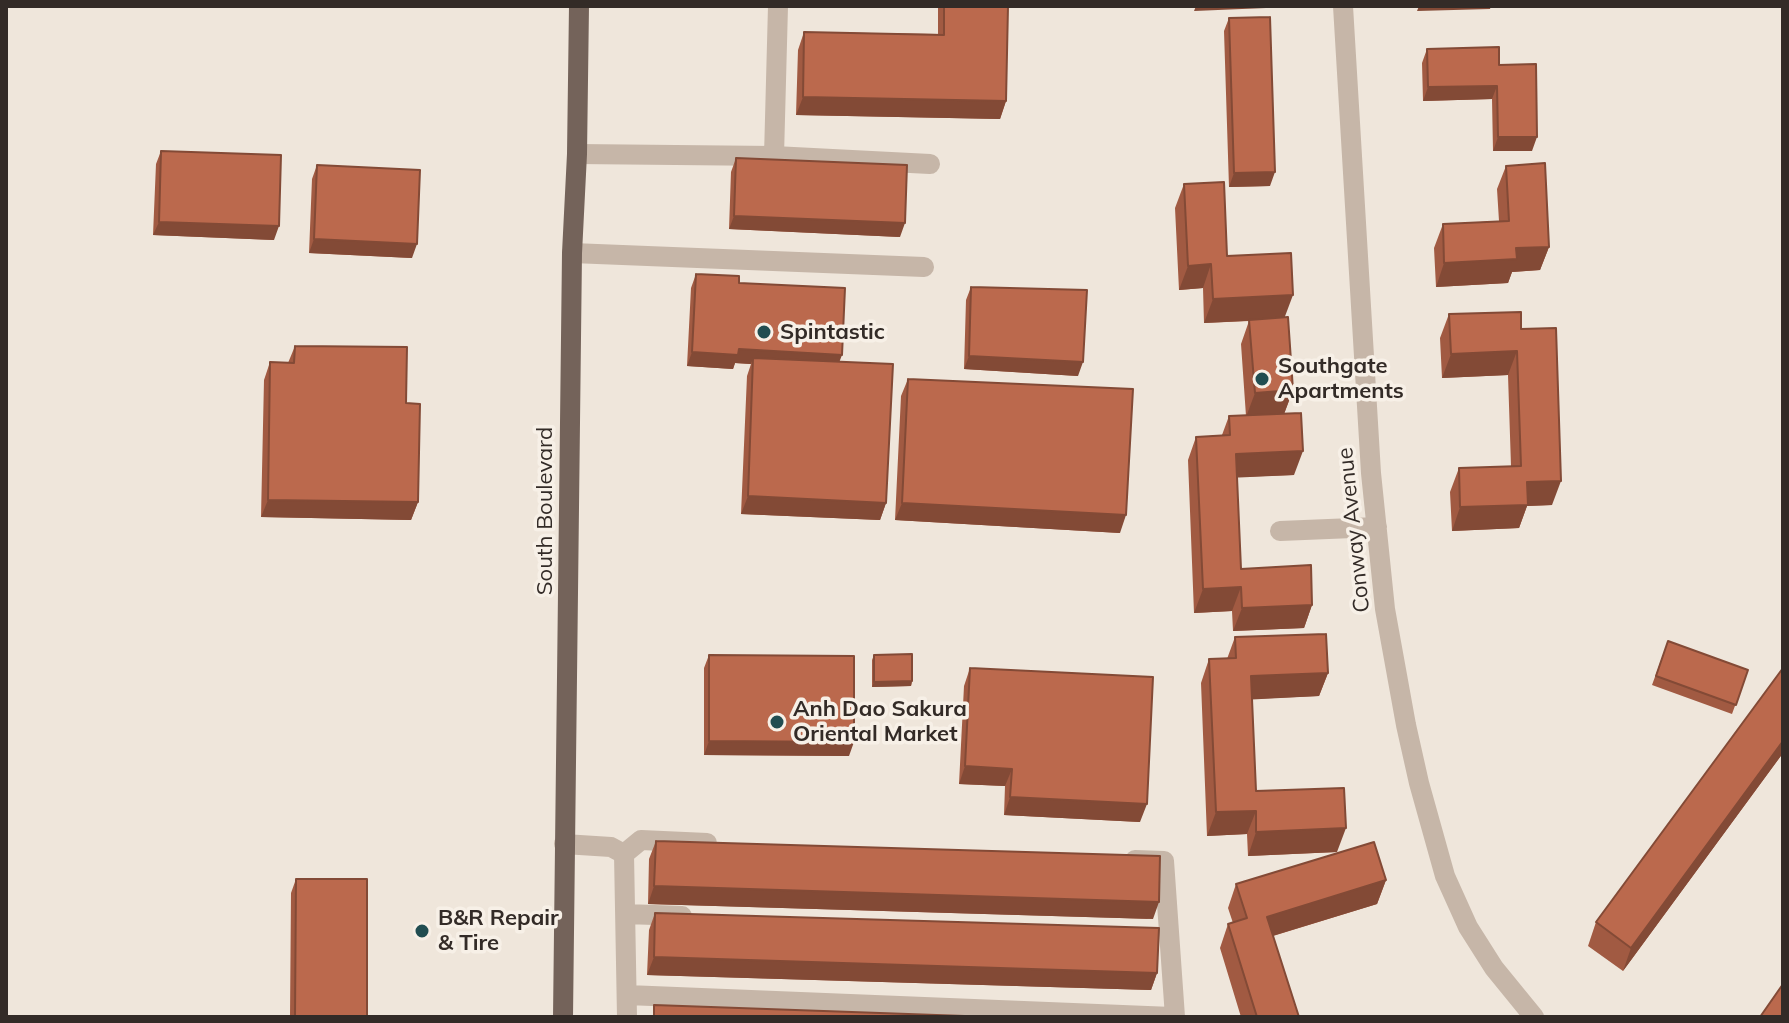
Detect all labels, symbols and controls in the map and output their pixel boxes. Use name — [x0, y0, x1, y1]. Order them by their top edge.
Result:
place label: Spintastic — [780, 319, 885, 345]
marker: Spintastic — [755, 323, 773, 341]
place label: Southgate Apartments — [1278, 353, 1404, 404]
marker: Southgate Apartments — [1253, 370, 1271, 388]
street label: South Boulevard — [532, 427, 558, 595]
street label: Conway Avenue — [1332, 446, 1376, 614]
place label: Anh Dao Sakura Oriental Market — [793, 696, 967, 748]
marker: Anh Dao Sakura Oriental Market — [768, 713, 786, 731]
place label: B&R Repair & Tire — [438, 905, 559, 956]
marker: B&R Repair & Tire — [413, 922, 431, 940]

